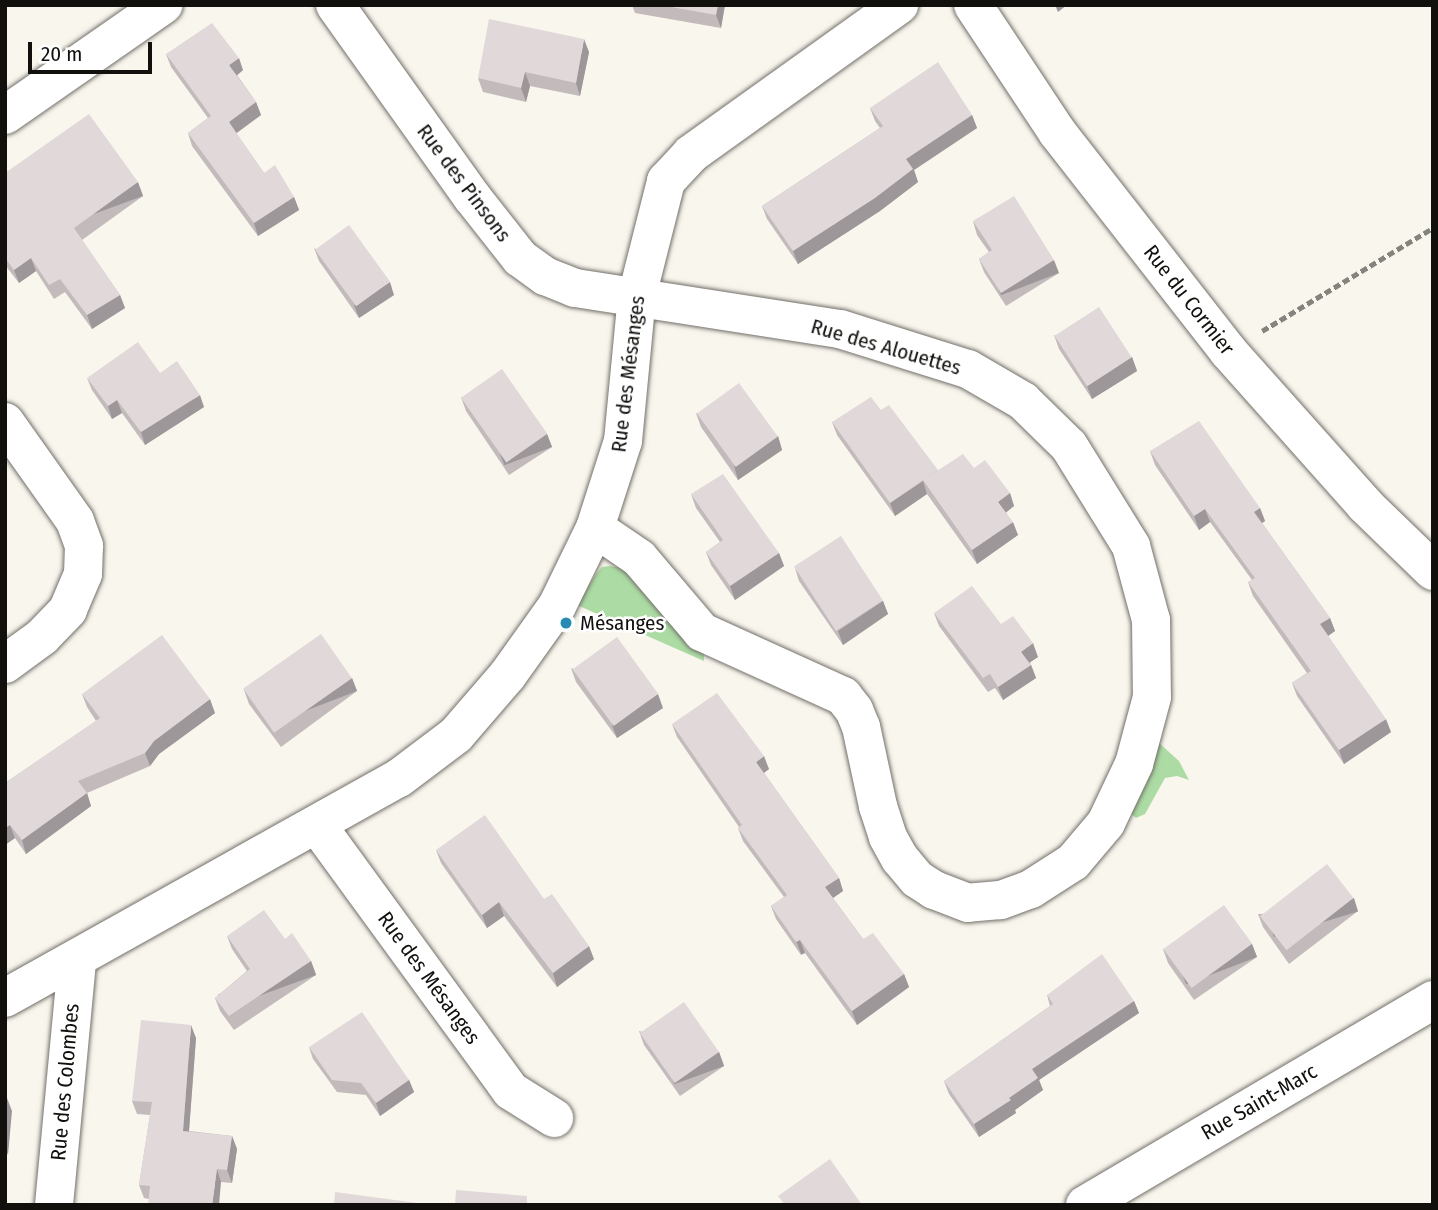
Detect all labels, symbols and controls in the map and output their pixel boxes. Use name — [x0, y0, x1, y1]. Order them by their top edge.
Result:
scale bar — [32, 28, 156, 72]
text: 20 m — [41, 41, 82, 67]
street label: Rue des Pinsons — [412, 119, 516, 247]
street label: Rue du Cormier — [1138, 240, 1240, 360]
street label: Rue des Mésanges — [606, 294, 650, 454]
street label: Rue des Alouettes — [808, 314, 964, 380]
place label: Mésanges — [580, 610, 664, 636]
marker: Mésanges — [558, 615, 574, 631]
street label: Rue des Mésanges — [372, 907, 486, 1049]
street label: Rue des Colombes — [46, 1002, 84, 1162]
street label: Rue Saint-Marc — [1197, 1059, 1321, 1145]

